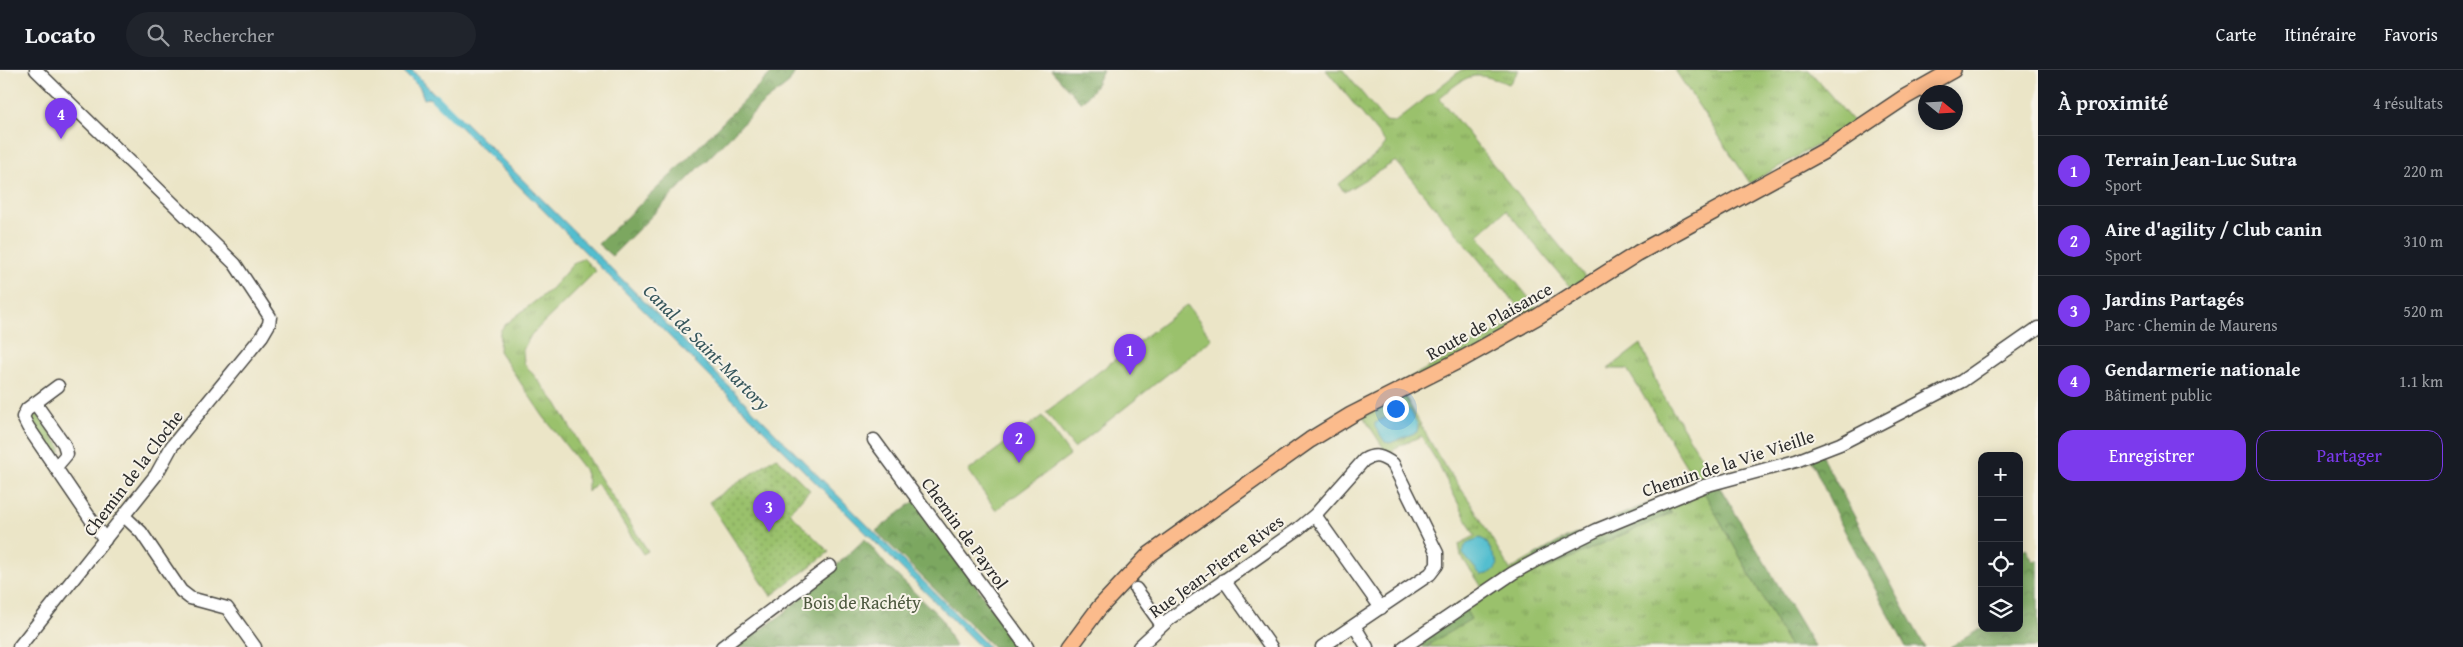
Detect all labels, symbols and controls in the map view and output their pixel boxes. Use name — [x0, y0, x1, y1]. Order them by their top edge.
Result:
search box — [126, 12, 476, 57]
text: Locato — [25, 17, 96, 52]
icon: search — [144, 21, 172, 49]
text: Rechercher — [184, 21, 274, 49]
text: Carte — [2216, 21, 2256, 48]
text: Itinéraire — [2284, 21, 2356, 48]
text: Favoris — [2384, 21, 2438, 48]
north arrow — [1918, 85, 1963, 130]
text: À proximité — [2058, 87, 2168, 118]
text: 4 résultats — [2373, 91, 2443, 115]
pin: 4 — [45, 98, 77, 139]
text: Terrain Jean-Luc Sutra — [2105, 145, 2297, 173]
text: 1 — [2070, 159, 2078, 183]
text: 220 m — [2403, 159, 2443, 183]
text: Sport — [2105, 173, 2142, 197]
text: Aire d'agility / Club canin — [2105, 215, 2322, 243]
text: 2 — [2070, 229, 2078, 253]
text: 310 m — [2403, 229, 2443, 253]
text: Sport — [2105, 243, 2142, 267]
street label: Route de Plaisance — [1421, 275, 1557, 367]
water label: Canal de Saint-Martory — [637, 277, 777, 417]
text: Jardins Partagés — [2105, 285, 2244, 313]
text: 3 — [2070, 299, 2078, 323]
text: 520 m — [2403, 299, 2443, 323]
text: Parc · Chemin de Maurens — [2105, 313, 2278, 337]
pin: 1 — [1114, 334, 1146, 375]
text: Gendarmerie nationale — [2105, 355, 2301, 383]
text: 4 — [2070, 369, 2078, 393]
text: 1.1 km — [2399, 369, 2443, 393]
text: Bâtiment public — [2105, 383, 2212, 407]
your location — [1383, 396, 1409, 422]
street label: Chemin de la Cloche — [76, 404, 190, 542]
pin: 2 — [1003, 422, 1035, 463]
street label: Chemin de la Vie Vieille — [1638, 422, 1818, 504]
button: Enregistrer — [2058, 430, 2246, 481]
button: Partager — [2256, 430, 2443, 481]
map controls — [1978, 452, 2023, 632]
button: + — [1978, 452, 2023, 497]
street label: Chemin de Payrol — [915, 471, 1015, 595]
pin: 3 — [753, 491, 785, 532]
button: − — [1978, 497, 2023, 542]
street label: Rue Jean-Pierre Rives — [1143, 508, 1289, 624]
button: locate — [1978, 542, 2023, 587]
button: layers — [1978, 587, 2023, 632]
park label: Bois de Rachéty — [803, 589, 921, 616]

